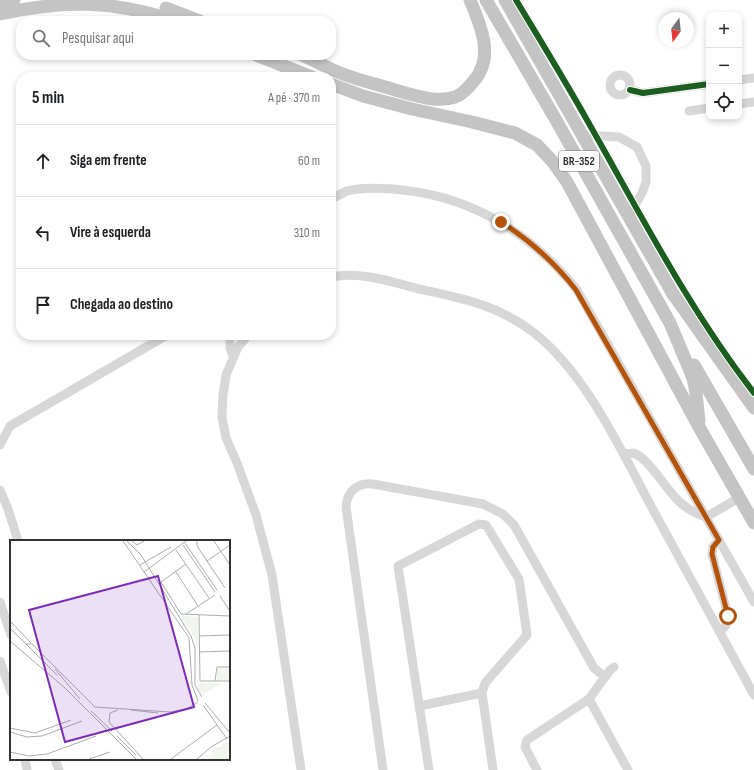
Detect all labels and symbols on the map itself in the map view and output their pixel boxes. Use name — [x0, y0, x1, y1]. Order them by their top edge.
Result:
north arrow — [658, 12, 694, 48]
road number: BR-352 — [559, 151, 599, 171]
route end — [492, 213, 510, 231]
inset map — [10, 540, 230, 760]
route start — [719, 607, 737, 625]

